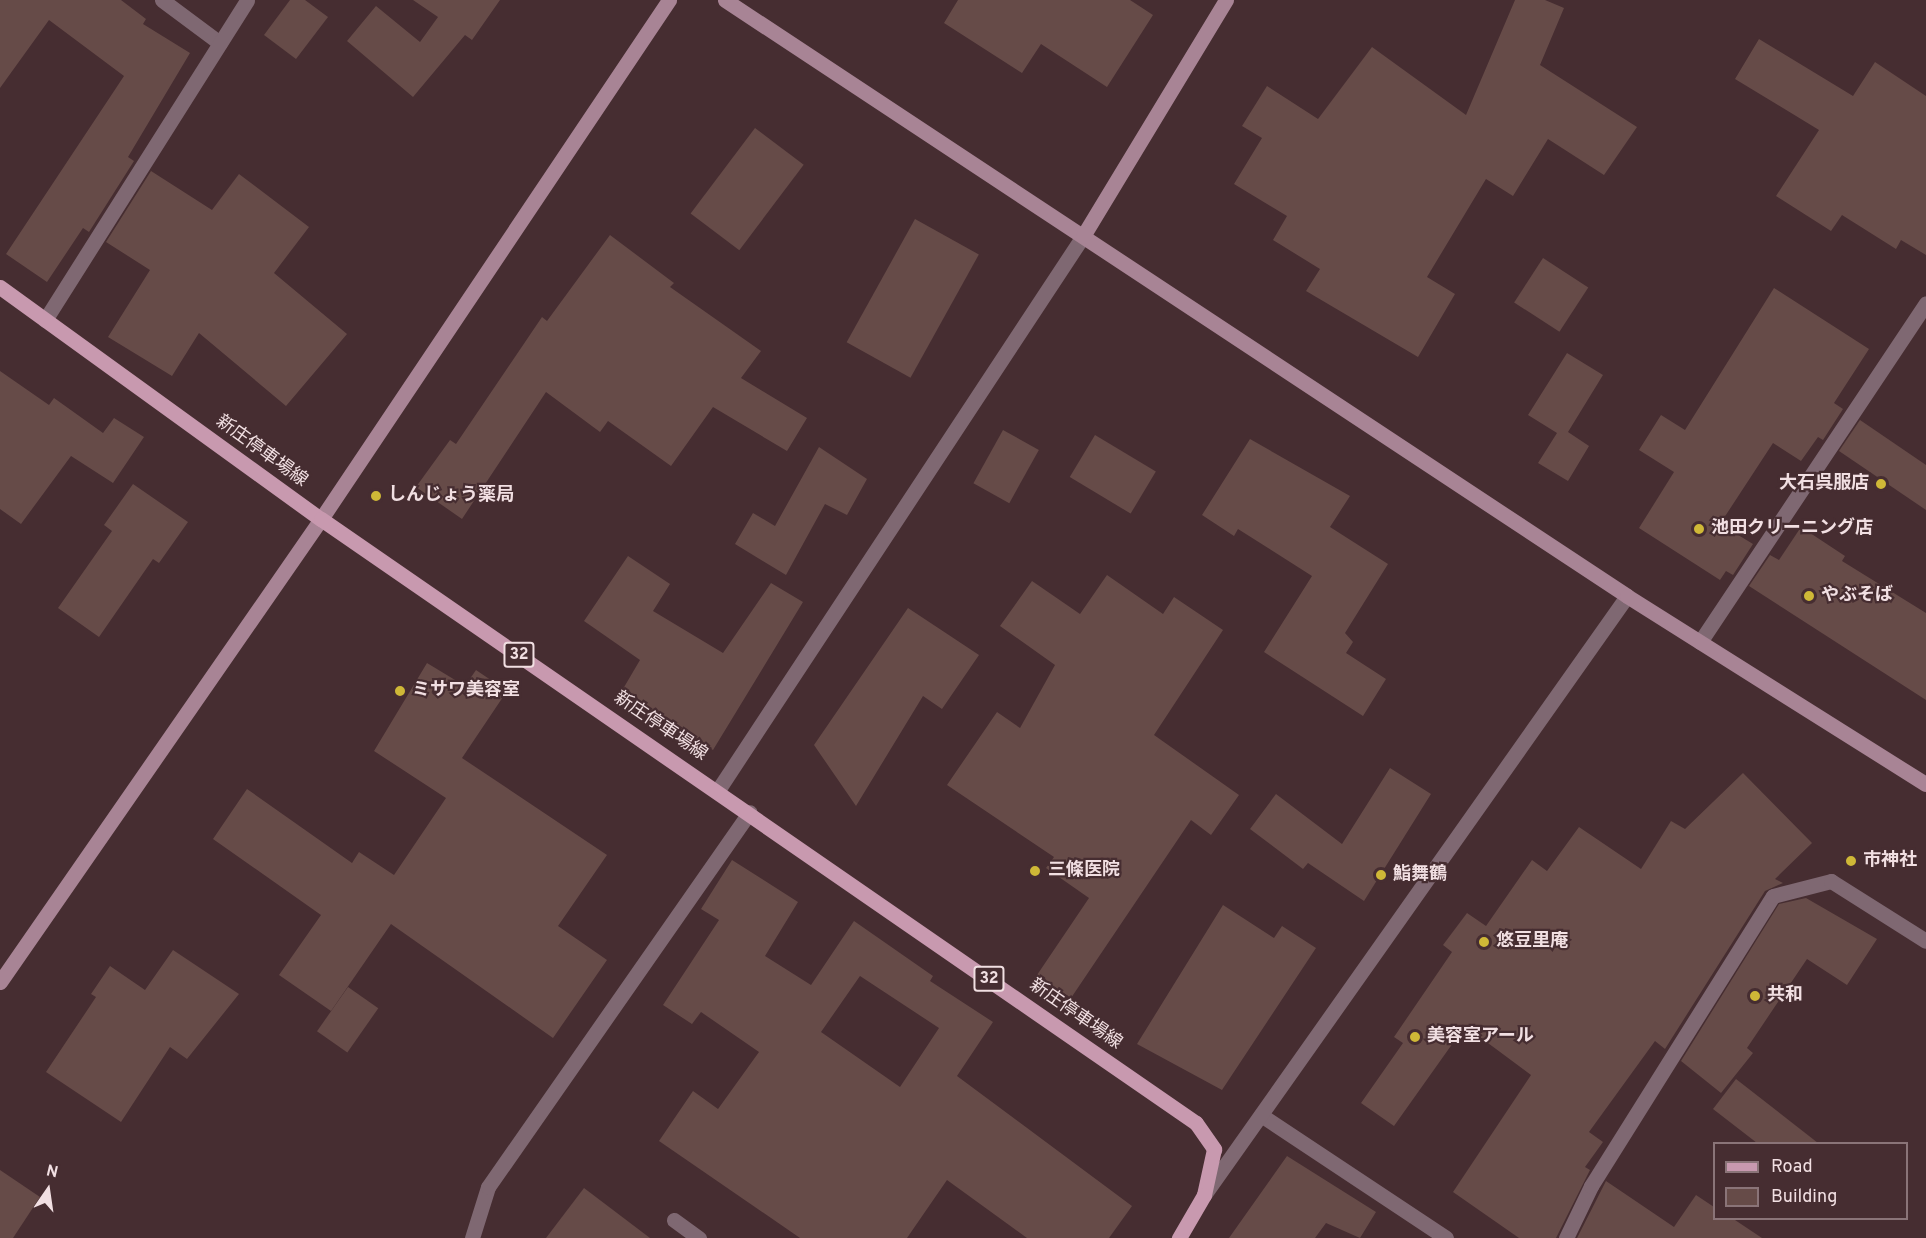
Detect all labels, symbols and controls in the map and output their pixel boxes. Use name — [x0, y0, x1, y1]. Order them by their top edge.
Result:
street label: 新庄停車場線 — [211, 412, 311, 492]
place label: 大石呉服店 — [1779, 473, 1869, 495]
marker: 大石呉服店 — [1874, 477, 1888, 491]
place label: しんじょう薬局 — [388, 485, 514, 507]
marker: しんじょう薬局 — [369, 489, 383, 503]
place label: 池田クリーニング店 — [1711, 518, 1873, 540]
marker: 池田クリーニング店 — [1692, 522, 1706, 536]
place label: やぶそば — [1821, 585, 1893, 607]
marker: やぶそば — [1802, 589, 1816, 603]
road number: 32 — [502, 642, 536, 668]
place label: ミサワ美容室 — [412, 680, 520, 702]
marker: ミサワ美容室 — [393, 684, 407, 698]
street label: 新庄停車場線 — [609, 688, 711, 766]
place label: 市神社 — [1863, 850, 1917, 872]
marker: 市神社 — [1844, 854, 1858, 868]
place label: 三條医院 — [1048, 860, 1120, 882]
marker: 三條医院 — [1026, 862, 1044, 880]
place label: 鮨舞鶴 — [1393, 864, 1447, 886]
marker: 鮨舞鶴 — [1374, 868, 1388, 882]
place label: 悠豆里庵 — [1496, 931, 1568, 953]
marker: 悠豆里庵 — [1477, 935, 1491, 949]
road number: 32 — [972, 966, 1006, 992]
street label: 新庄停車場線 — [1025, 975, 1125, 1055]
place label: 共和 — [1767, 985, 1803, 1007]
marker: 共和 — [1748, 989, 1762, 1003]
place label: 美容室アール — [1427, 1026, 1534, 1048]
marker: 美容室アール — [1408, 1030, 1422, 1044]
legend — [1713, 1142, 1908, 1220]
text: Road — [1771, 1156, 1813, 1179]
north arrow — [18, 1160, 78, 1220]
text: N — [44, 1161, 60, 1183]
text: Building — [1771, 1186, 1837, 1209]

